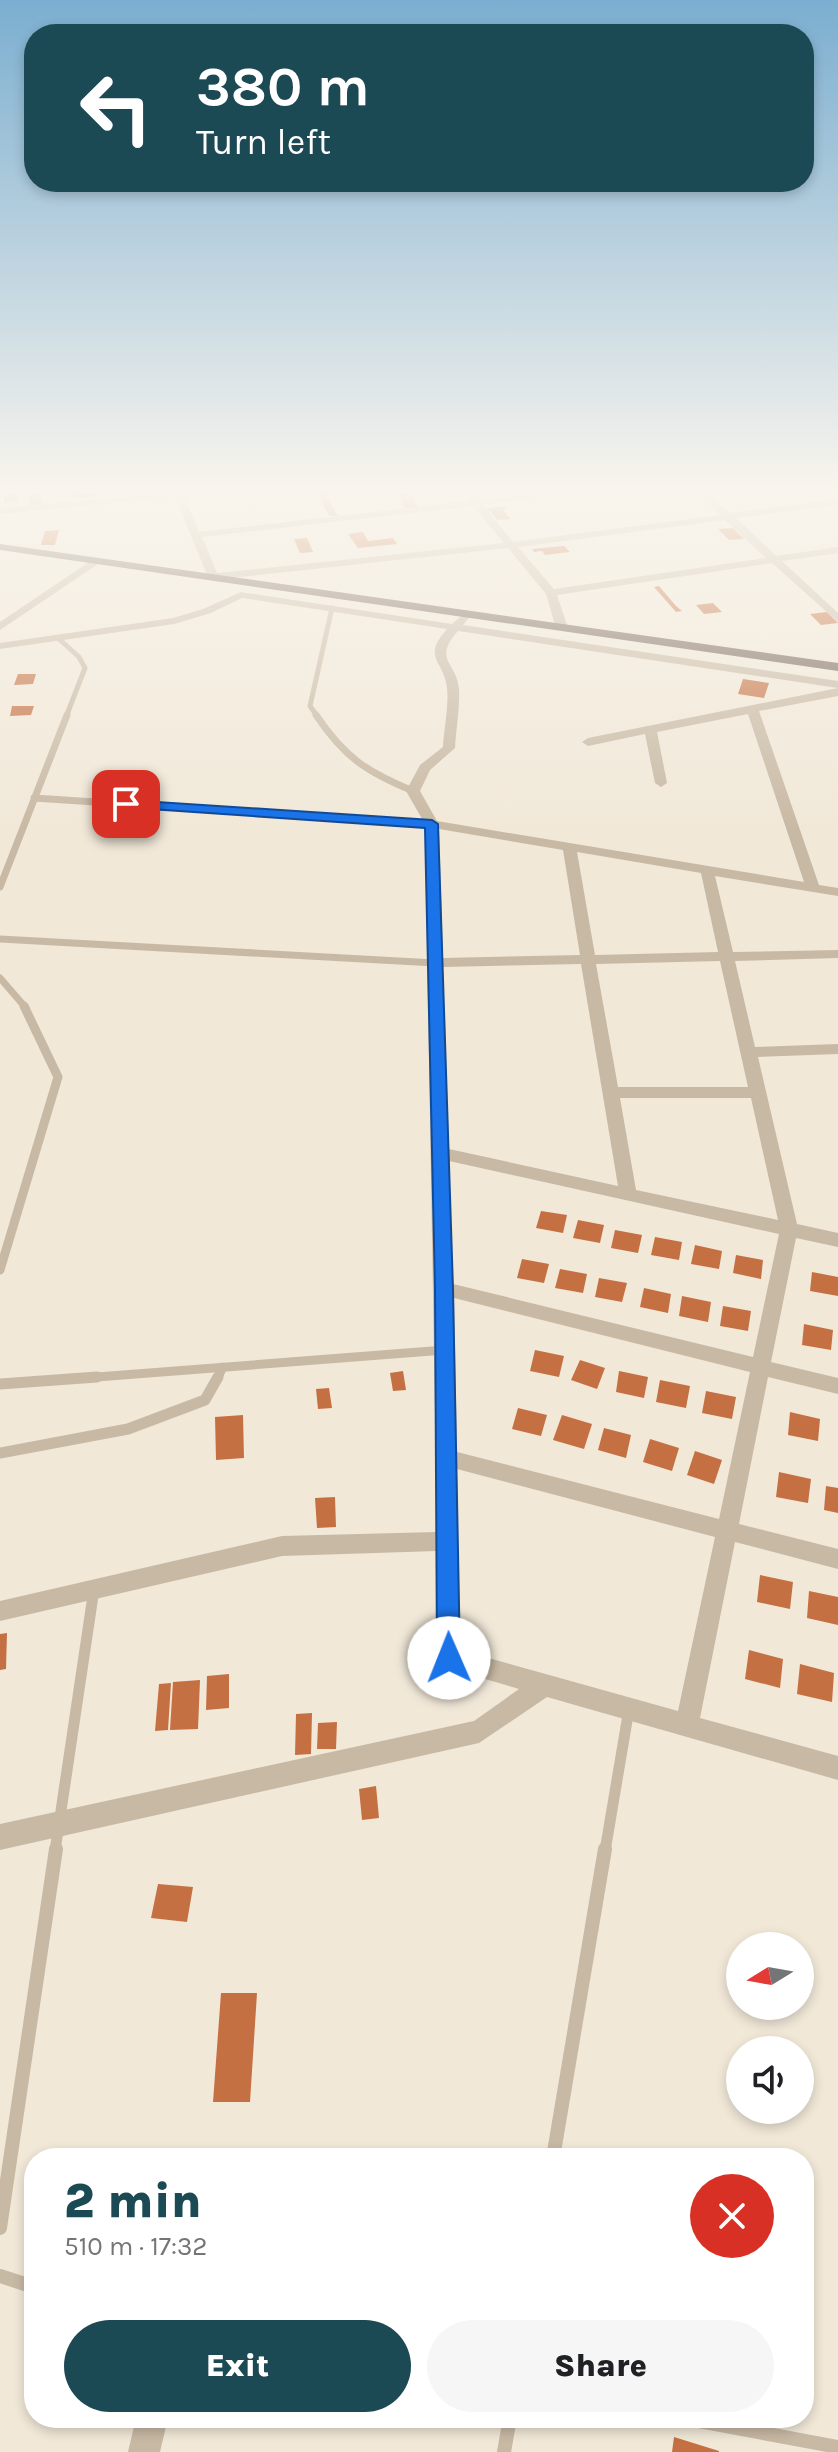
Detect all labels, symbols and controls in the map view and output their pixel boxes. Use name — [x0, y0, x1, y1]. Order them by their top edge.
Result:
text: 380 m — [196, 54, 370, 119]
icon: left — [64, 56, 168, 160]
text: Turn left — [196, 121, 331, 163]
pin — [92, 770, 160, 838]
icon: arrive — [104, 782, 148, 826]
position arrow — [407, 1616, 491, 1700]
north arrow — [726, 1932, 814, 2020]
map controls — [726, 1932, 814, 2124]
button: sound — [726, 2036, 814, 2124]
text: 2 min — [64, 2173, 202, 2229]
button: close — [690, 2174, 774, 2258]
text: 510 m · 17:32 — [64, 2231, 207, 2262]
button: Exit — [64, 2320, 411, 2412]
button: Share — [427, 2320, 774, 2412]

